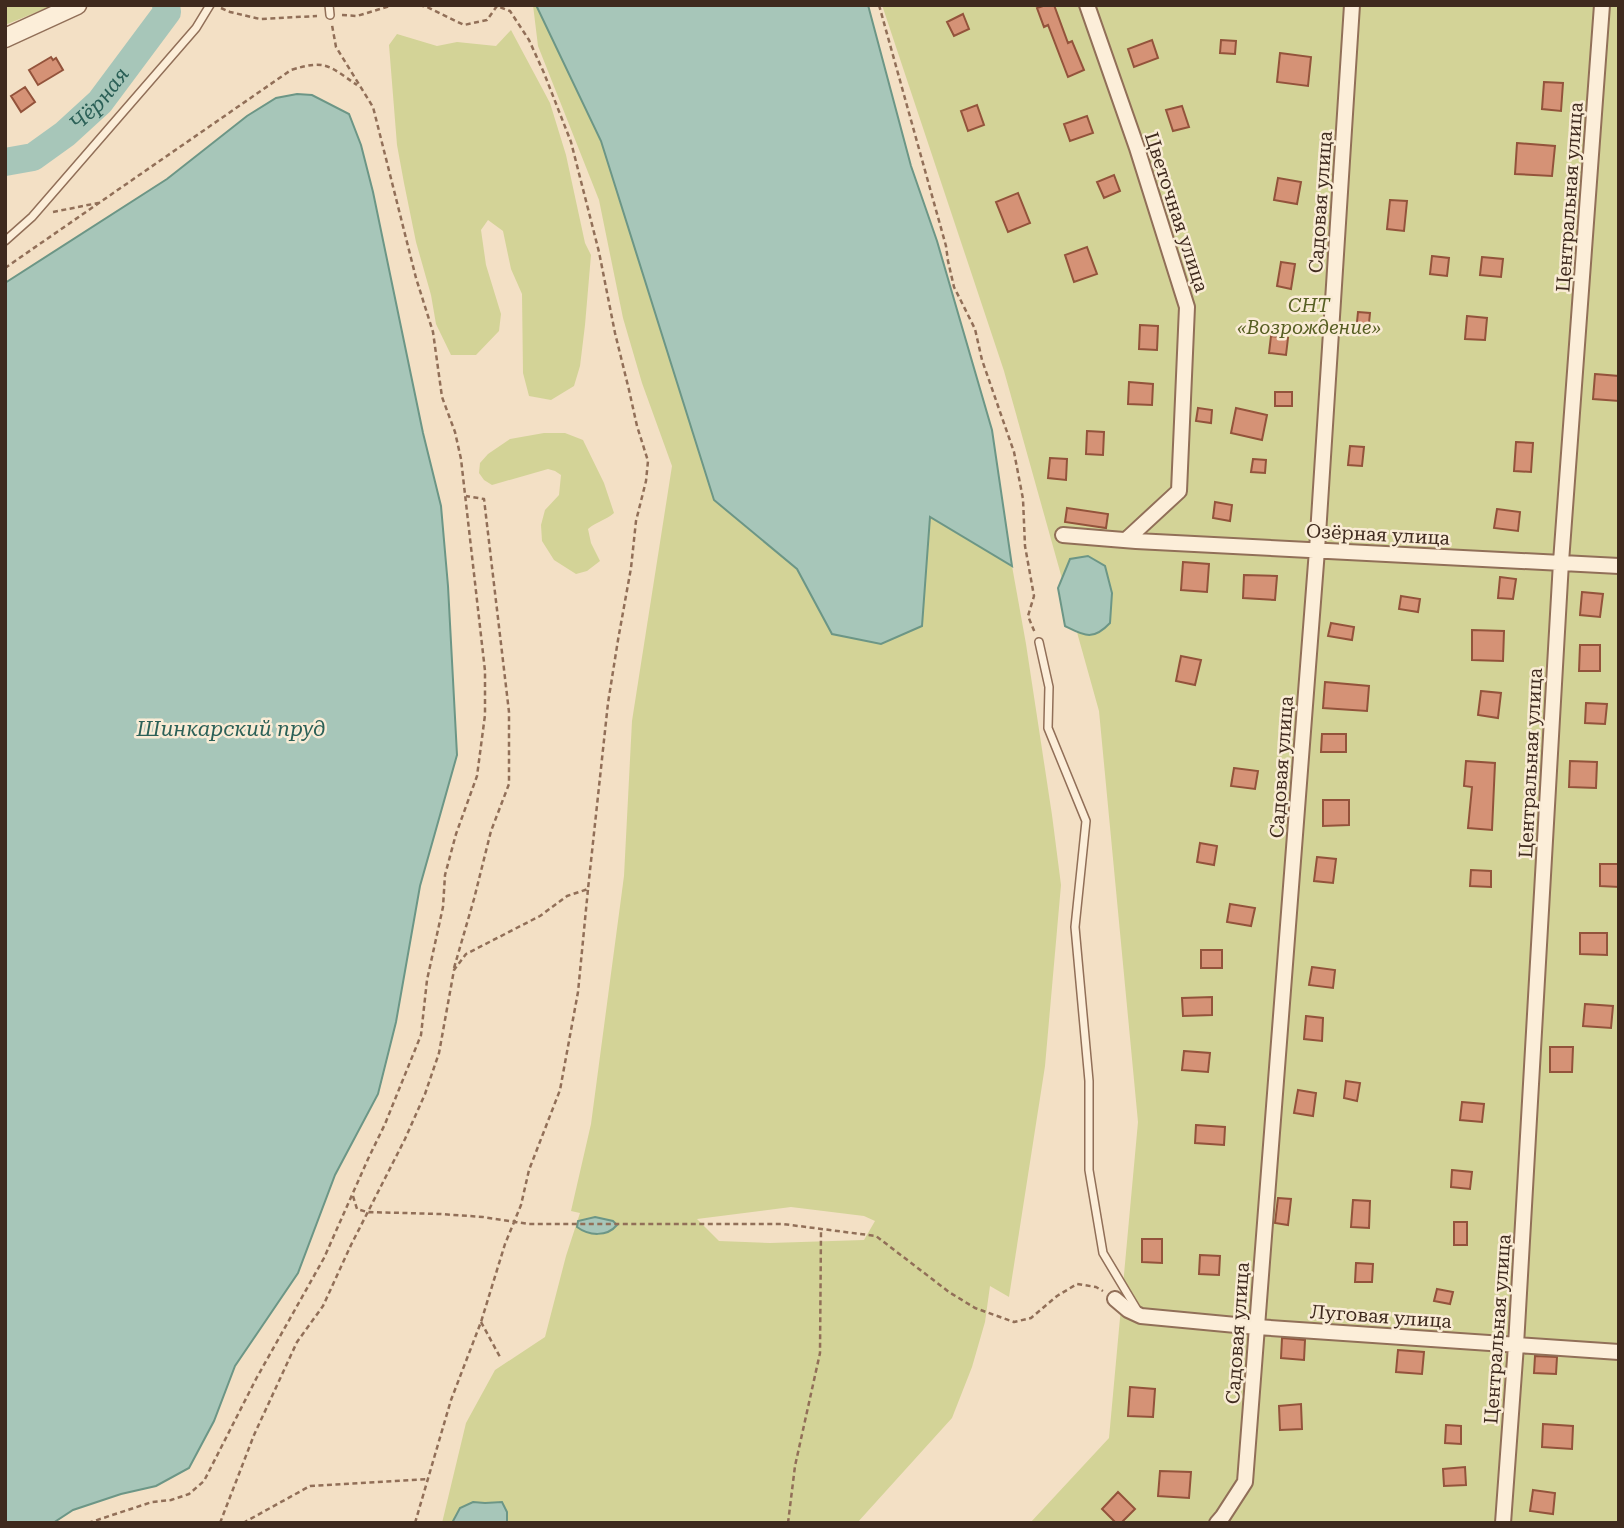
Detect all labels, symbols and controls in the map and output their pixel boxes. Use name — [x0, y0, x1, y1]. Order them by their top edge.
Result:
water label: Чёрная — [65, 62, 134, 136]
street label: Центральная улица — [1551, 101, 1588, 293]
street label: Цветочная улица — [1140, 129, 1213, 296]
street label: Садовая улица — [1304, 130, 1337, 274]
park label: СНТ «Возрождение» — [1237, 294, 1381, 339]
street label: Озёрная улица — [1305, 519, 1451, 550]
street label: Центральная улица — [1514, 667, 1547, 859]
street label: Садовая улица — [1265, 695, 1298, 839]
water label: Шинкарский пруд — [136, 717, 325, 741]
street label: Центральная улица — [1479, 1233, 1516, 1425]
street label: Садовая улица — [1221, 1261, 1254, 1405]
street label: Луговая улица — [1309, 1300, 1453, 1333]

